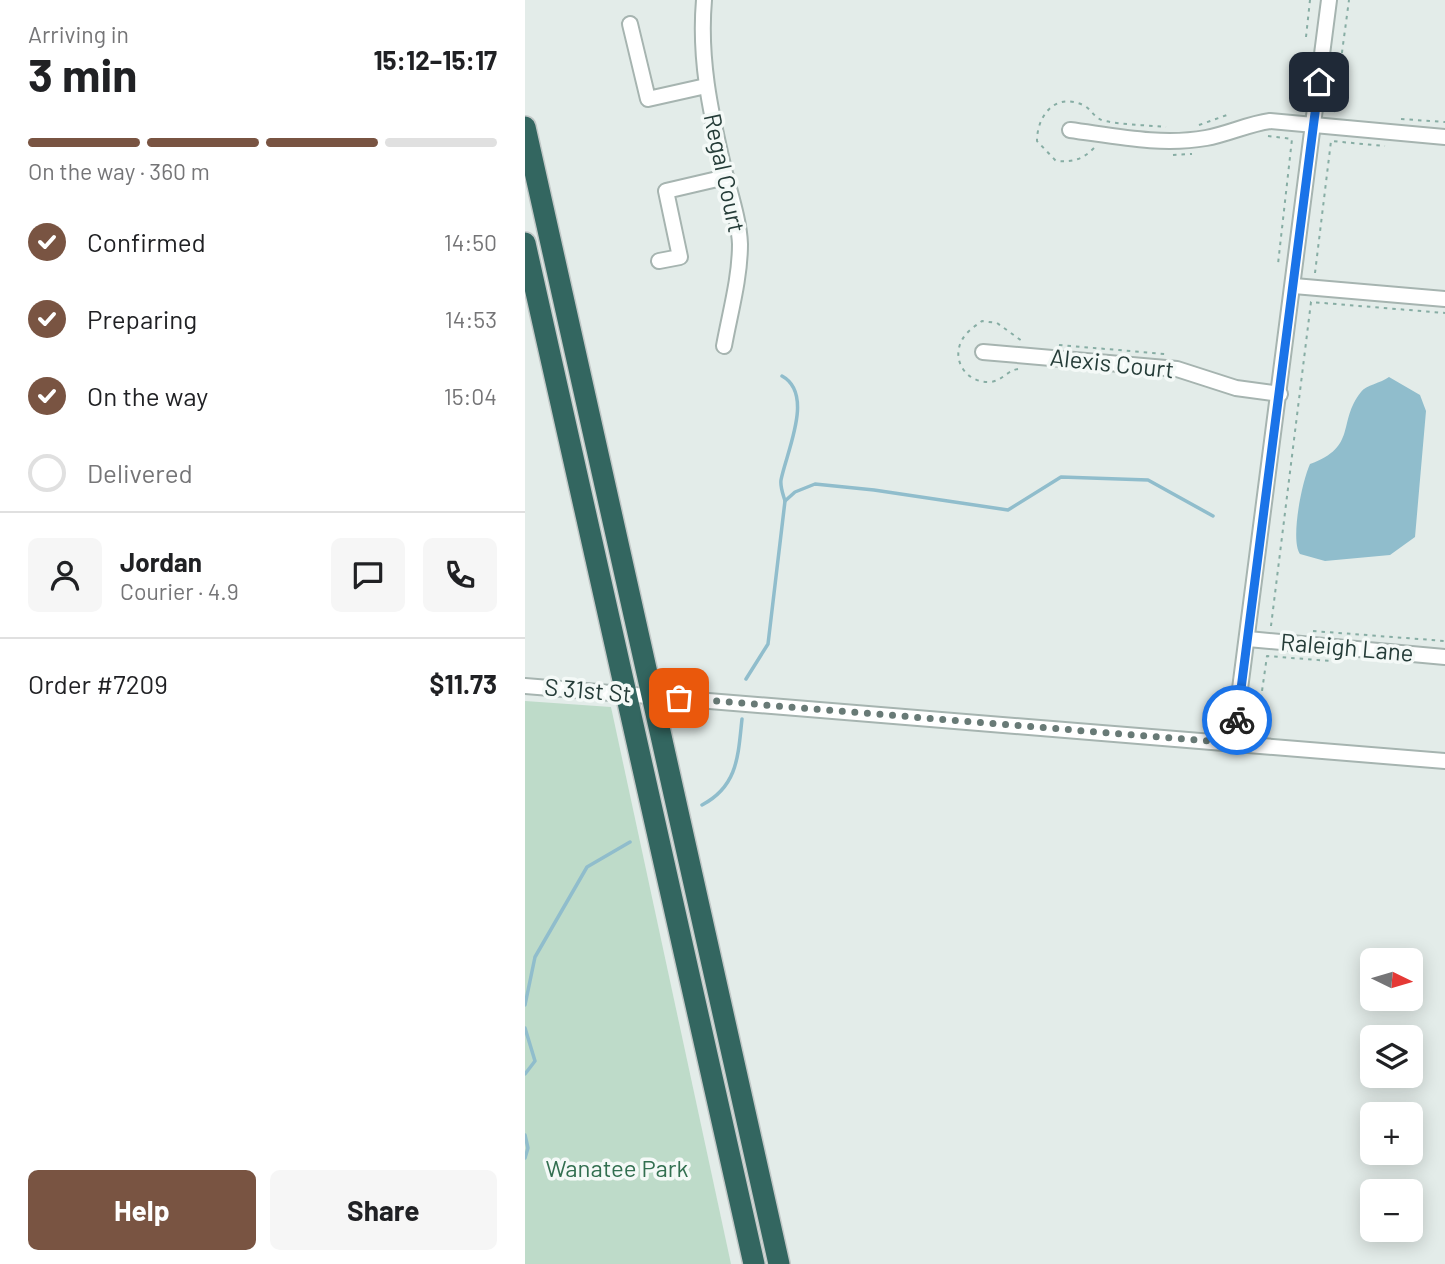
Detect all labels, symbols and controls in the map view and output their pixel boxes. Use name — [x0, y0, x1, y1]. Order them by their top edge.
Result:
text: Arriving in — [28, 20, 129, 48]
text: 15:12–15:17 — [373, 44, 497, 75]
text: 3 min — [28, 46, 137, 101]
pin — [1289, 52, 1349, 112]
icon: home — [1300, 63, 1338, 101]
street label: Regal Court — [699, 110, 752, 235]
text: On the way · 360 m — [28, 157, 210, 185]
icon: check — [28, 223, 66, 261]
text: Confirmed — [87, 226, 206, 257]
text: 14:50 — [444, 228, 497, 256]
icon: check — [28, 300, 66, 338]
text: Preparing — [87, 303, 197, 334]
text: 14:53 — [445, 305, 497, 333]
street label: Alexis Court — [1049, 342, 1176, 383]
icon: check — [28, 377, 66, 415]
text: On the way — [87, 380, 208, 411]
text: 15:04 — [444, 382, 497, 410]
text: Delivered — [87, 457, 193, 488]
button: person — [28, 538, 102, 612]
button: chat — [331, 538, 405, 612]
button: phone — [423, 538, 497, 612]
text: Jordan — [120, 546, 202, 577]
text: Courier · 4.9 — [120, 577, 239, 605]
street label: Raleigh Lane — [1279, 626, 1415, 667]
text: Order #7209 — [28, 668, 168, 699]
text: $11.73 — [430, 668, 497, 699]
pin — [649, 668, 709, 728]
street label: S 31st St — [543, 671, 633, 708]
icon: bag — [660, 679, 698, 717]
courier — [1202, 685, 1272, 755]
icon: bike — [1218, 701, 1256, 739]
north arrow — [1360, 948, 1423, 1012]
map controls — [1360, 948, 1423, 1242]
button: layers — [1360, 1025, 1423, 1088]
button: + — [1360, 1102, 1423, 1165]
park label: Wanatee Park — [545, 1153, 689, 1182]
button: Help — [28, 1170, 256, 1250]
button: Share — [270, 1170, 497, 1250]
button: − — [1360, 1179, 1423, 1242]

